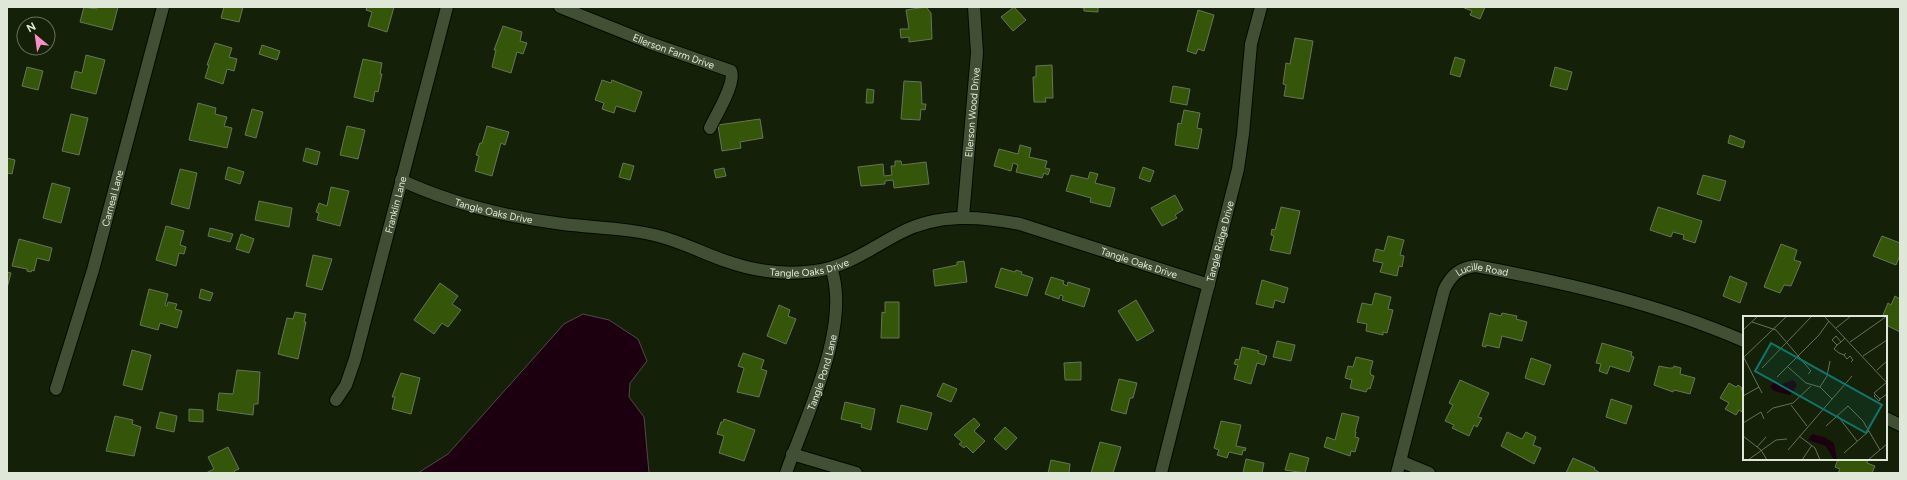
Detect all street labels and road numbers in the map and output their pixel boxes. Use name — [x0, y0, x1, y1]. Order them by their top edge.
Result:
street label: Ellerson Farm Drive — [631, 30, 717, 72]
street label: Ellerson Wood Drive — [962, 66, 982, 158]
street label: Carneal Lane — [98, 168, 126, 228]
street label: Franklin Lane — [382, 174, 409, 235]
street label: Tangle Oaks Drive — [453, 195, 534, 226]
street label: Tangle Ridge Drive — [1203, 199, 1236, 283]
street label: Tangle Oaks Drive — [1099, 244, 1180, 281]
street label: Tangle Oaks Drive — [769, 255, 851, 279]
street label: Lucille Road — [1453, 260, 1510, 279]
street label: Tangle Pond Lane — [804, 333, 839, 412]

